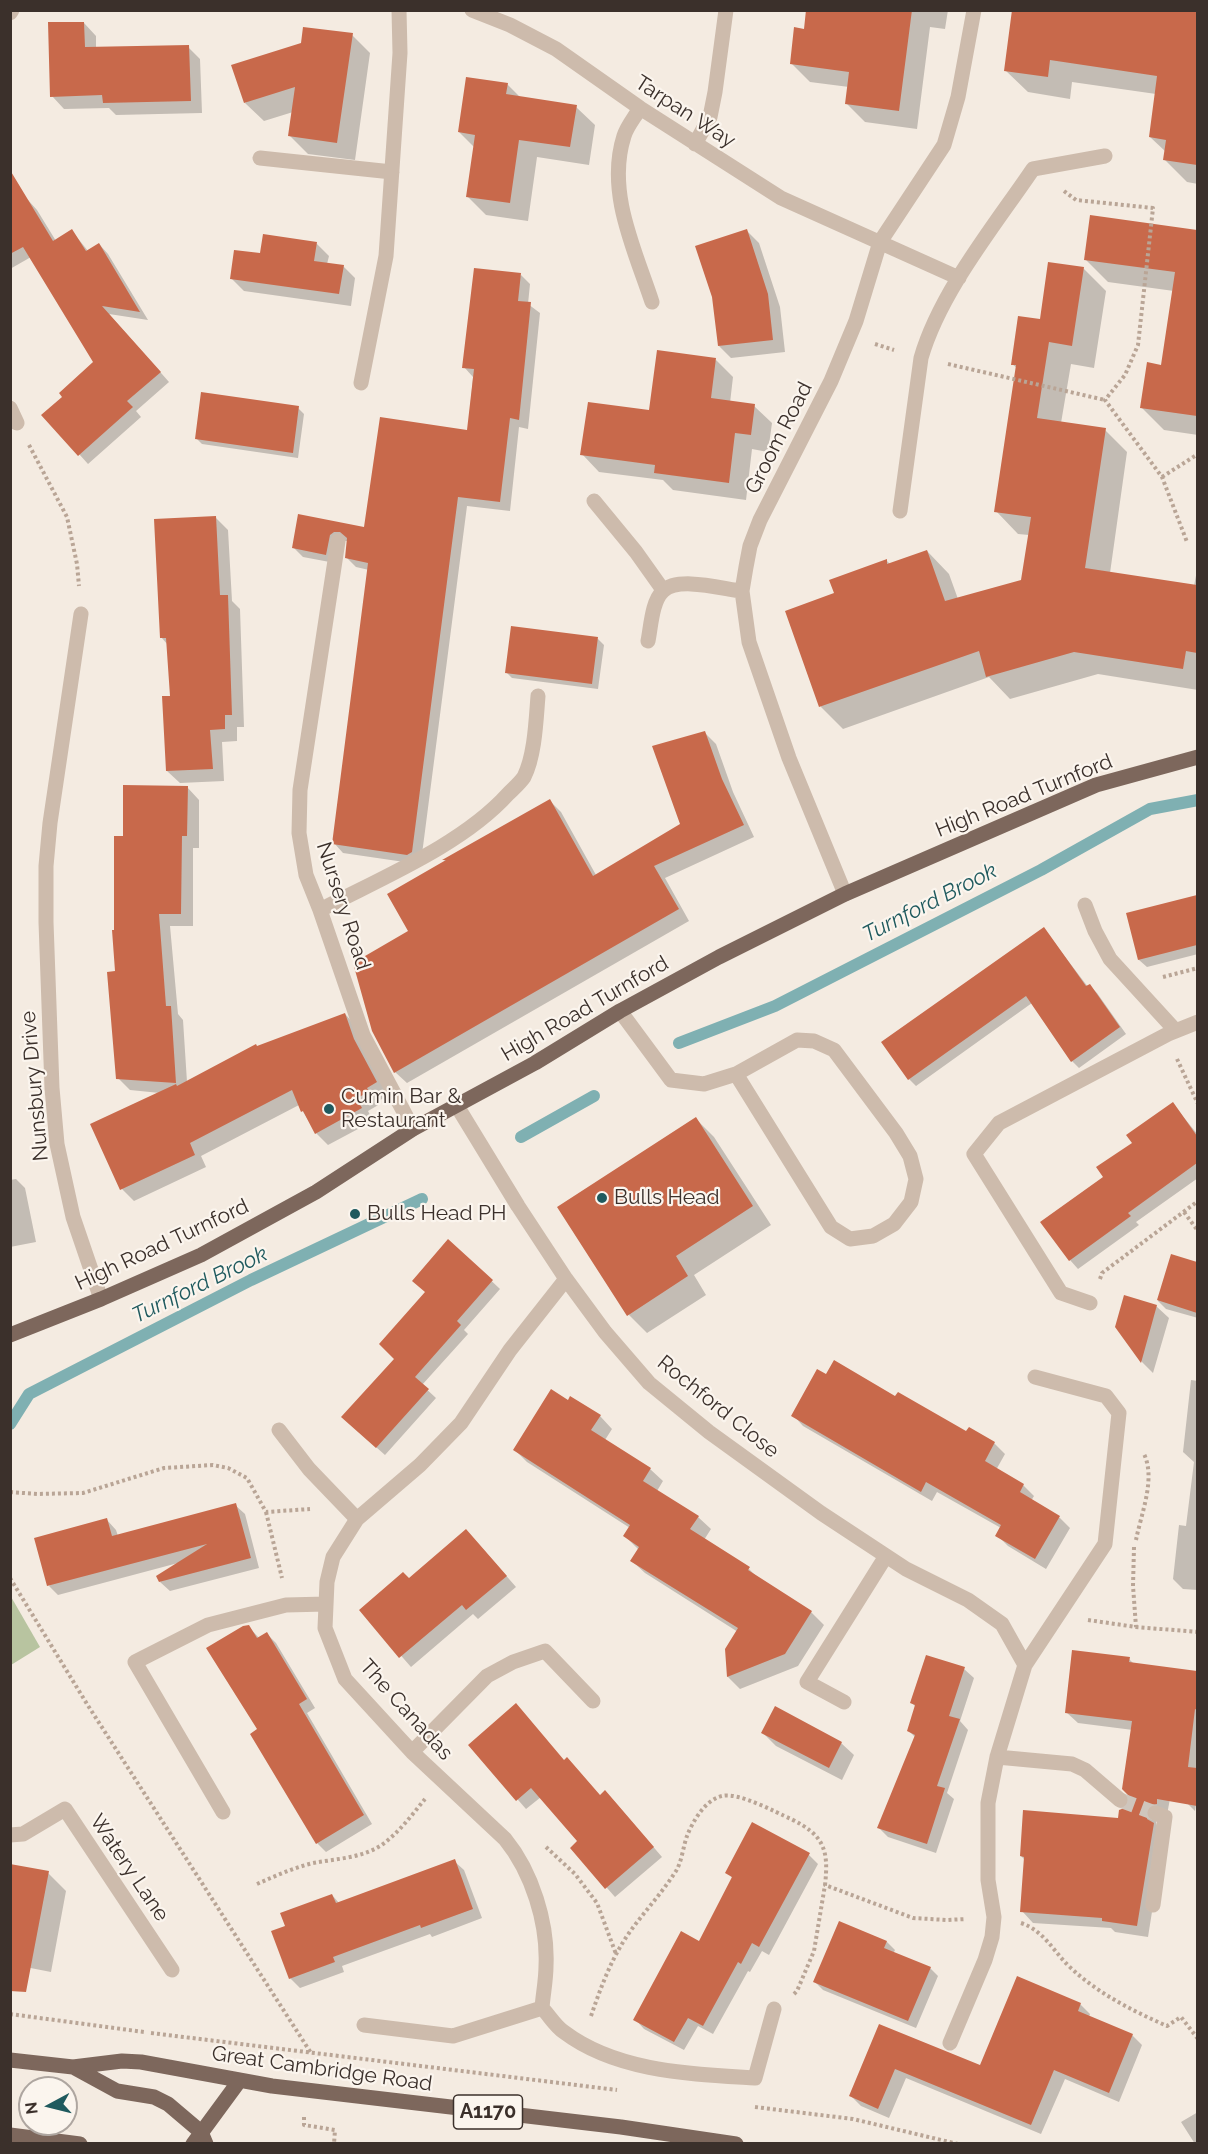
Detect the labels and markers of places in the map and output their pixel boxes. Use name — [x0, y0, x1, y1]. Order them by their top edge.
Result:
place label: Cumin Bar & Restaurant — [341, 1084, 462, 1134]
marker: Cumin Bar & Restaurant — [322, 1102, 336, 1116]
place label: Bulls Head — [614, 1185, 720, 1211]
marker: Bulls Head — [595, 1191, 609, 1205]
place label: Bulls Head PH — [367, 1201, 506, 1227]
marker: Bulls Head PH — [348, 1207, 362, 1221]

